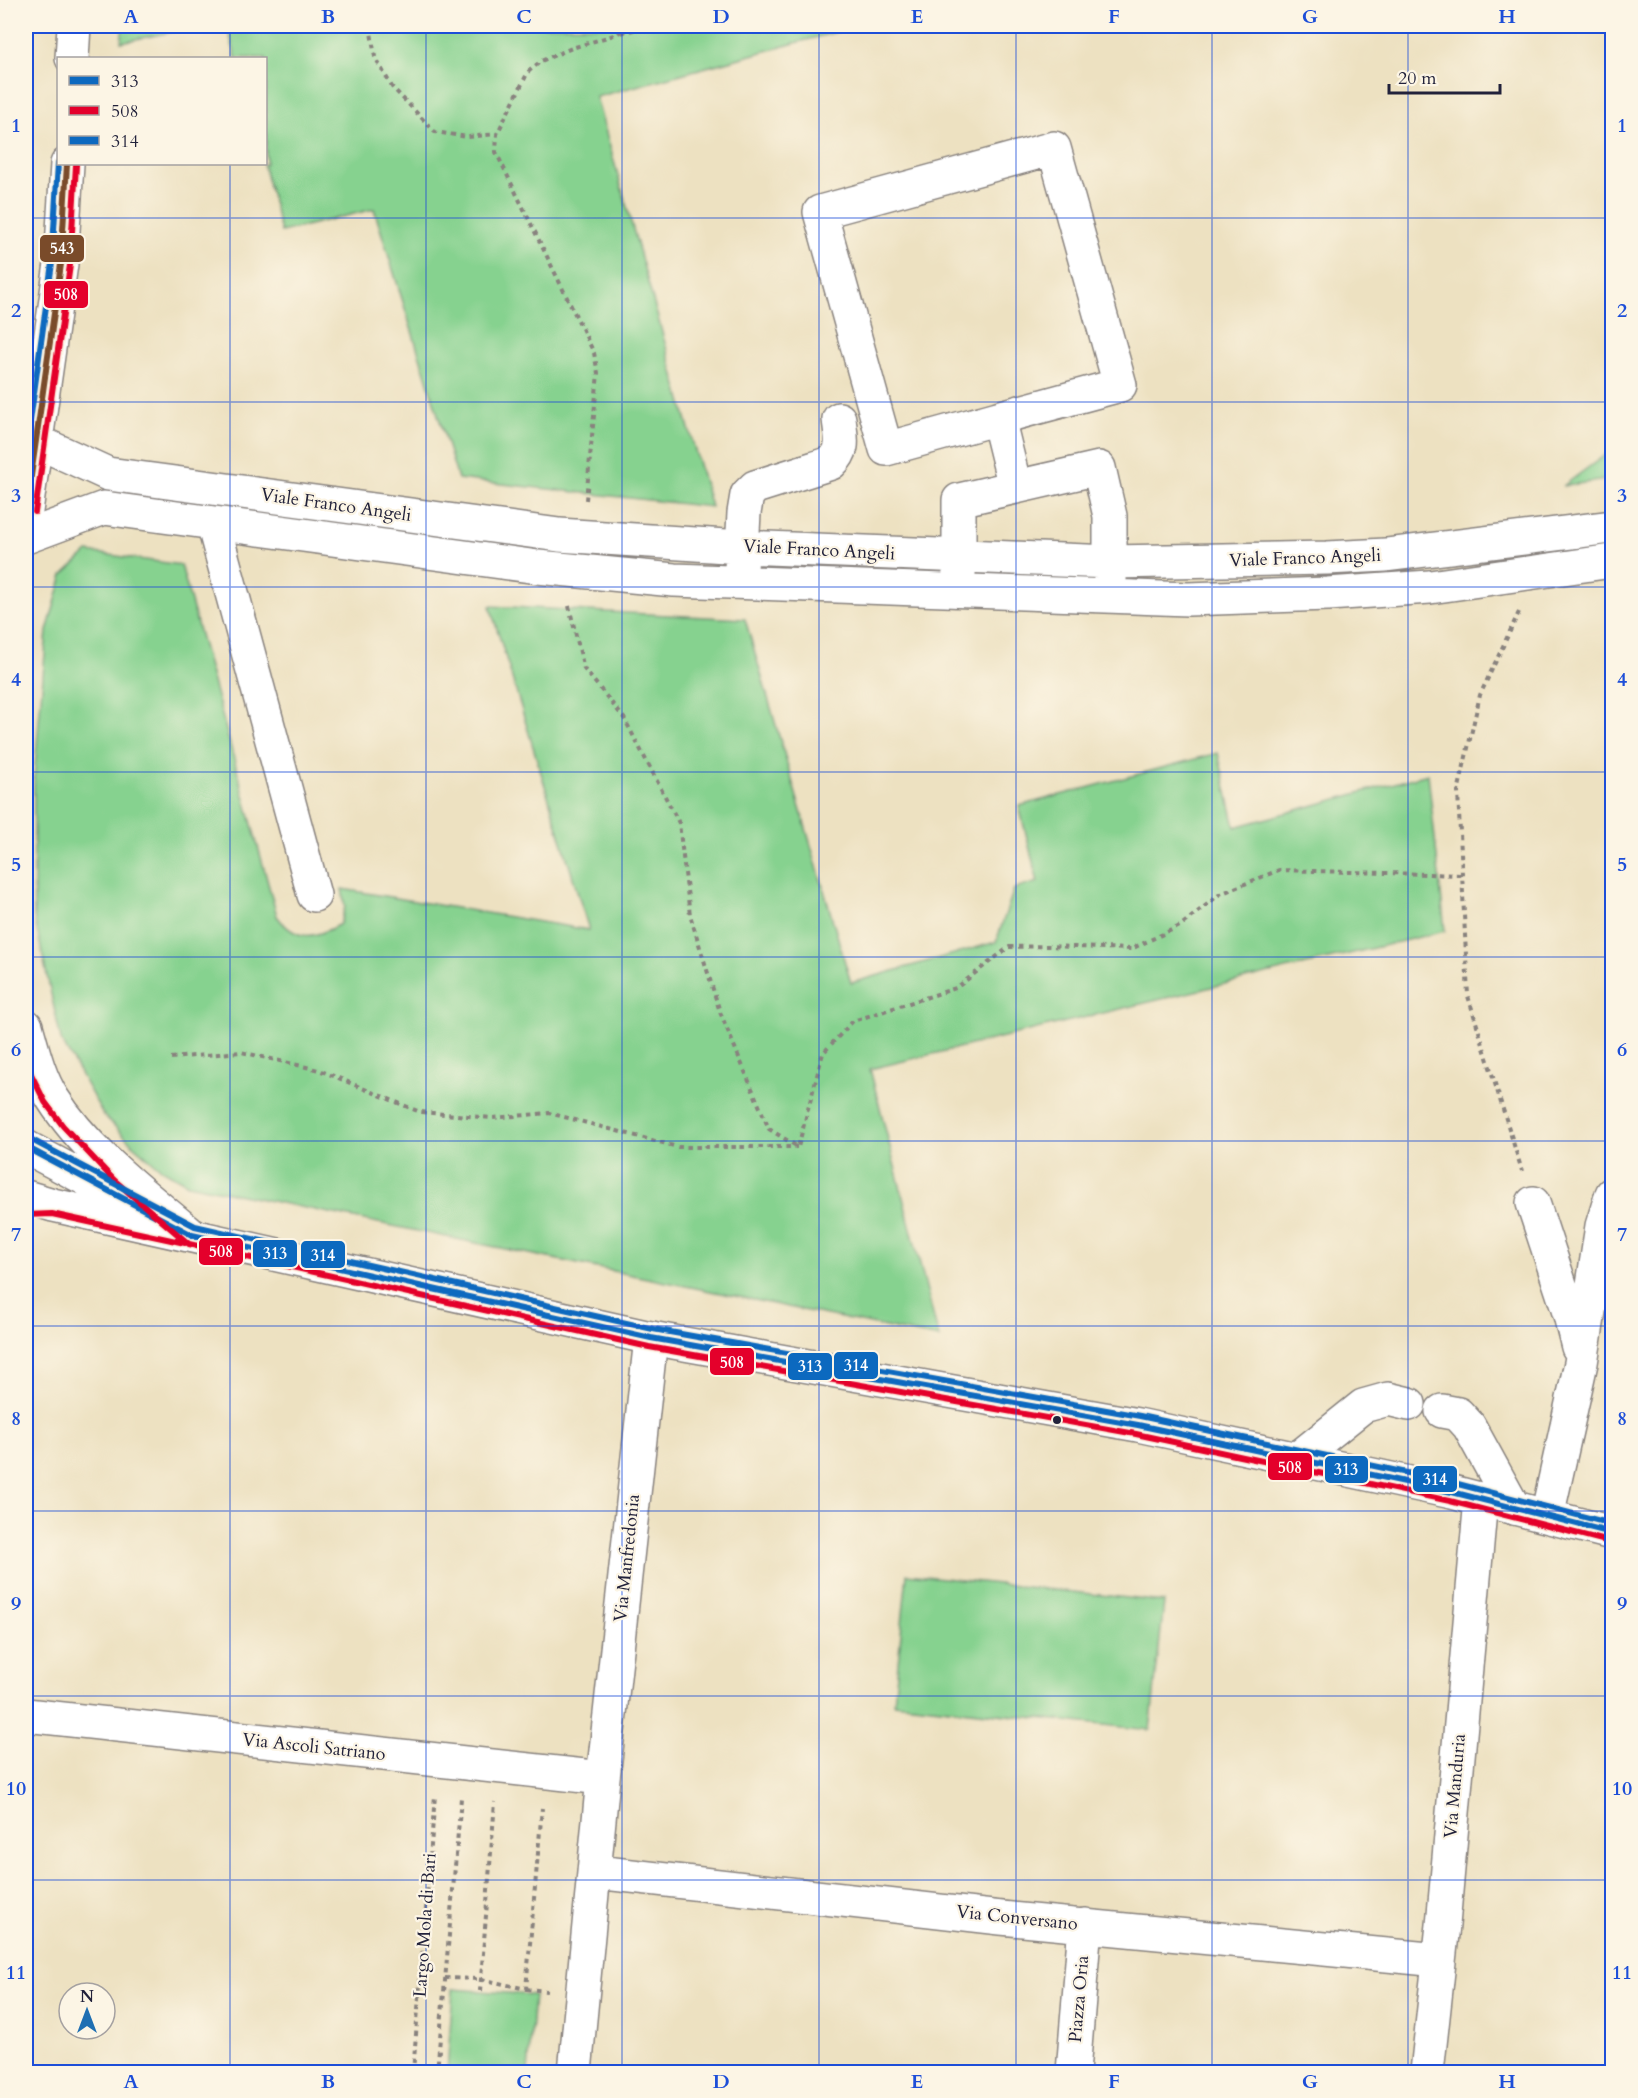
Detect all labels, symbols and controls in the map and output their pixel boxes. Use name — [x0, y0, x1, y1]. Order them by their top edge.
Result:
text: A — [123, 3, 139, 30]
text: B — [321, 3, 335, 30]
text: C — [516, 3, 532, 30]
text: D — [712, 3, 730, 30]
text: E — [911, 3, 923, 30]
text: F — [1108, 3, 1120, 30]
text: G — [1302, 3, 1318, 30]
text: H — [1498, 3, 1516, 30]
legend — [57, 57, 267, 165]
scale bar — [1389, 57, 1500, 95]
text: 20 m — [1398, 66, 1437, 91]
text: 313 — [111, 69, 139, 94]
text: 508 — [111, 99, 139, 124]
text: 1 — [11, 112, 21, 139]
text: 1 — [1617, 112, 1627, 139]
text: 314 — [111, 129, 139, 154]
line badge: 543 — [39, 234, 85, 263]
text: 543 — [50, 238, 74, 260]
line badge: 508 — [43, 280, 89, 309]
text: 508 — [54, 284, 78, 306]
text: 2 — [11, 297, 21, 324]
text: 2 — [1617, 297, 1627, 324]
text: 3 — [11, 482, 21, 509]
street label: Viale Franco Angeli — [259, 482, 413, 528]
text: 3 — [1617, 482, 1627, 509]
street label: Viale Franco Angeli — [742, 534, 896, 566]
street label: Viale Franco Angeli — [1229, 543, 1381, 573]
text: 4 — [11, 666, 21, 693]
text: 4 — [1617, 666, 1627, 693]
text: 5 — [11, 851, 21, 878]
text: 5 — [1617, 851, 1627, 878]
text: 6 — [11, 1036, 21, 1063]
text: 6 — [1617, 1036, 1627, 1063]
text: 7 — [11, 1221, 21, 1248]
text: 7 — [1617, 1221, 1627, 1248]
line badge: 508 — [198, 1237, 244, 1266]
line badge: 313 — [252, 1239, 298, 1268]
line badge: 314 — [300, 1240, 346, 1269]
text: 508 — [209, 1241, 233, 1263]
text: 313 — [263, 1243, 287, 1265]
text: 314 — [311, 1245, 335, 1267]
line badge: 508 — [709, 1347, 755, 1376]
line badge: 314 — [833, 1351, 879, 1380]
text: 508 — [720, 1352, 744, 1374]
line badge: 313 — [787, 1352, 833, 1381]
text: 314 — [844, 1355, 868, 1377]
text: 313 — [798, 1356, 822, 1378]
text: 8 — [11, 1405, 21, 1432]
text: 8 — [1617, 1405, 1627, 1432]
unlabelled marker — [1051, 1414, 1063, 1426]
line badge: 508 — [1267, 1452, 1313, 1481]
line badge: 313 — [1324, 1455, 1369, 1484]
text: 508 — [1278, 1457, 1302, 1479]
text: 313 — [1334, 1459, 1358, 1481]
line badge: 314 — [1412, 1465, 1458, 1493]
text: 314 — [1423, 1469, 1447, 1491]
street label: Via Manfredonia — [608, 1493, 646, 1623]
text: 9 — [11, 1590, 21, 1617]
text: 9 — [1617, 1590, 1627, 1617]
street label: Via Ascoli Satriano — [241, 1727, 387, 1767]
street label: Via Manduria — [1438, 1733, 1472, 1839]
text: 10 — [6, 1775, 26, 1802]
text: 10 — [1612, 1775, 1632, 1802]
street label: Largo Mola di Bari — [407, 1852, 443, 1998]
street label: Via Conversano — [955, 1899, 1079, 1937]
street label: Piazza Oria — [1063, 1954, 1095, 2044]
text: 11 — [6, 1959, 26, 1986]
text: 11 — [1612, 1959, 1632, 1986]
north arrow — [57, 1981, 117, 2041]
text: N — [80, 1986, 94, 2008]
text: A — [123, 2068, 139, 2095]
text: B — [321, 2068, 335, 2095]
text: C — [516, 2068, 532, 2095]
text: D — [712, 2068, 730, 2095]
text: E — [911, 2068, 923, 2095]
text: F — [1108, 2068, 1120, 2095]
text: G — [1302, 2068, 1318, 2095]
text: H — [1498, 2068, 1516, 2095]

